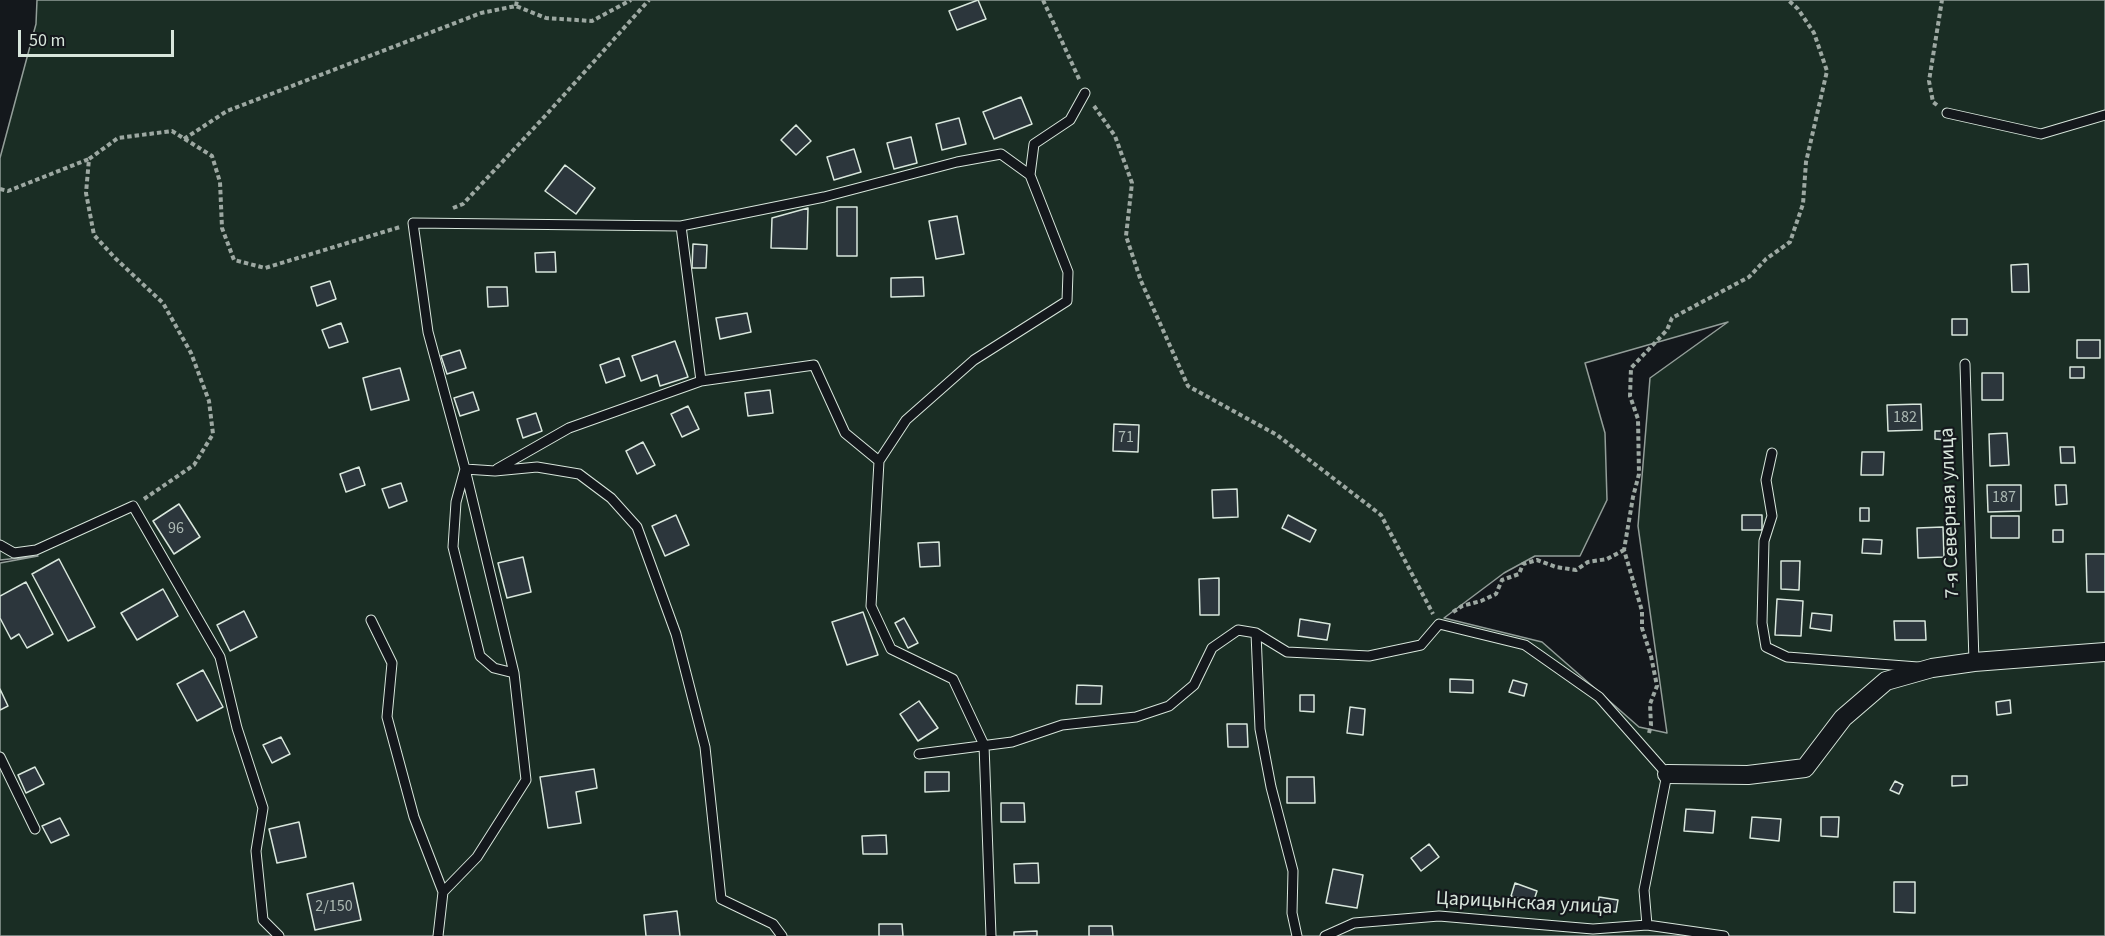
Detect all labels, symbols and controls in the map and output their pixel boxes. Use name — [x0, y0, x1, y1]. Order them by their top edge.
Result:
scale bar — [21, 18, 177, 56]
text: 50 m — [29, 28, 65, 53]
house number: 182 — [1893, 408, 1917, 428]
street label: 7-я Северная улица — [1936, 427, 1966, 599]
house number: 71 — [1118, 428, 1134, 448]
house number: 187 — [1992, 488, 2016, 508]
house number: 96 — [168, 519, 184, 539]
street label: Царицынская улица — [1435, 887, 1613, 921]
house number: 2/150 — [315, 897, 353, 917]

